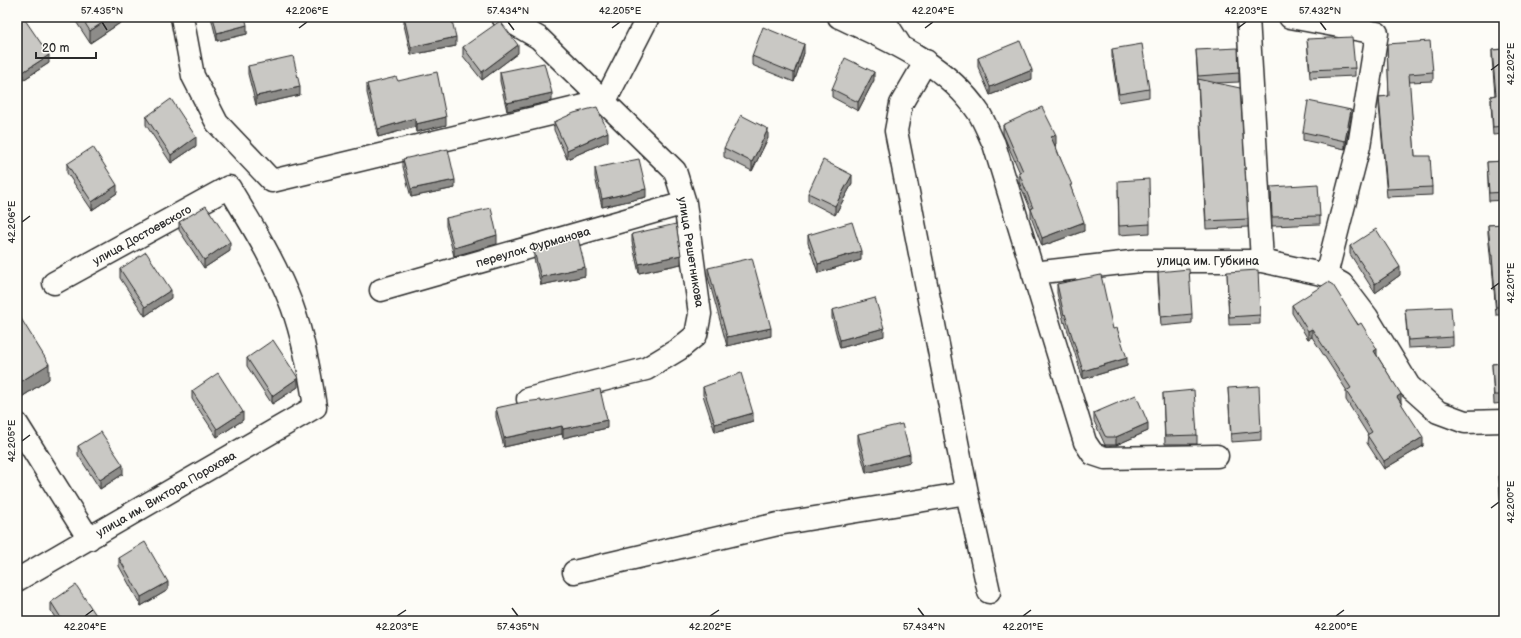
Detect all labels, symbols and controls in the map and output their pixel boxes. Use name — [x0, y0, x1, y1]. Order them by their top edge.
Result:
text: 57.435°N — [81, 5, 123, 17]
text: 42.206°E — [286, 5, 329, 17]
text: 57.434°N — [487, 5, 529, 17]
text: 42.205°E — [599, 5, 642, 17]
text: 42.204°E — [912, 5, 955, 17]
text: 42.203°E — [1225, 5, 1268, 17]
text: 57.432°N — [1299, 5, 1341, 17]
scale bar — [36, 34, 96, 60]
text: 20 m — [42, 41, 69, 56]
text: 42.202°E — [1505, 42, 1517, 85]
street label: улица Решетникова — [674, 196, 707, 308]
text: 42.206°E — [6, 200, 18, 243]
street label: улица Достоевского — [90, 202, 194, 269]
street label: переулок Фурманова — [474, 224, 592, 271]
street label: улица им. Губкина — [1157, 254, 1259, 269]
text: 42.201°E — [1505, 262, 1517, 303]
text: 42.205°E — [6, 419, 18, 462]
street label: улица им. Виктора Порохова — [94, 448, 239, 541]
text: 42.200°E — [1505, 480, 1517, 523]
text: 42.204°E — [64, 621, 107, 633]
text: 42.203°E — [376, 621, 419, 633]
text: 57.435°N — [497, 621, 539, 633]
text: 42.202°E — [689, 621, 732, 633]
text: 57.434°N — [903, 621, 945, 633]
text: 42.201°E — [1003, 621, 1044, 633]
text: 42.200°E — [1315, 621, 1358, 633]

